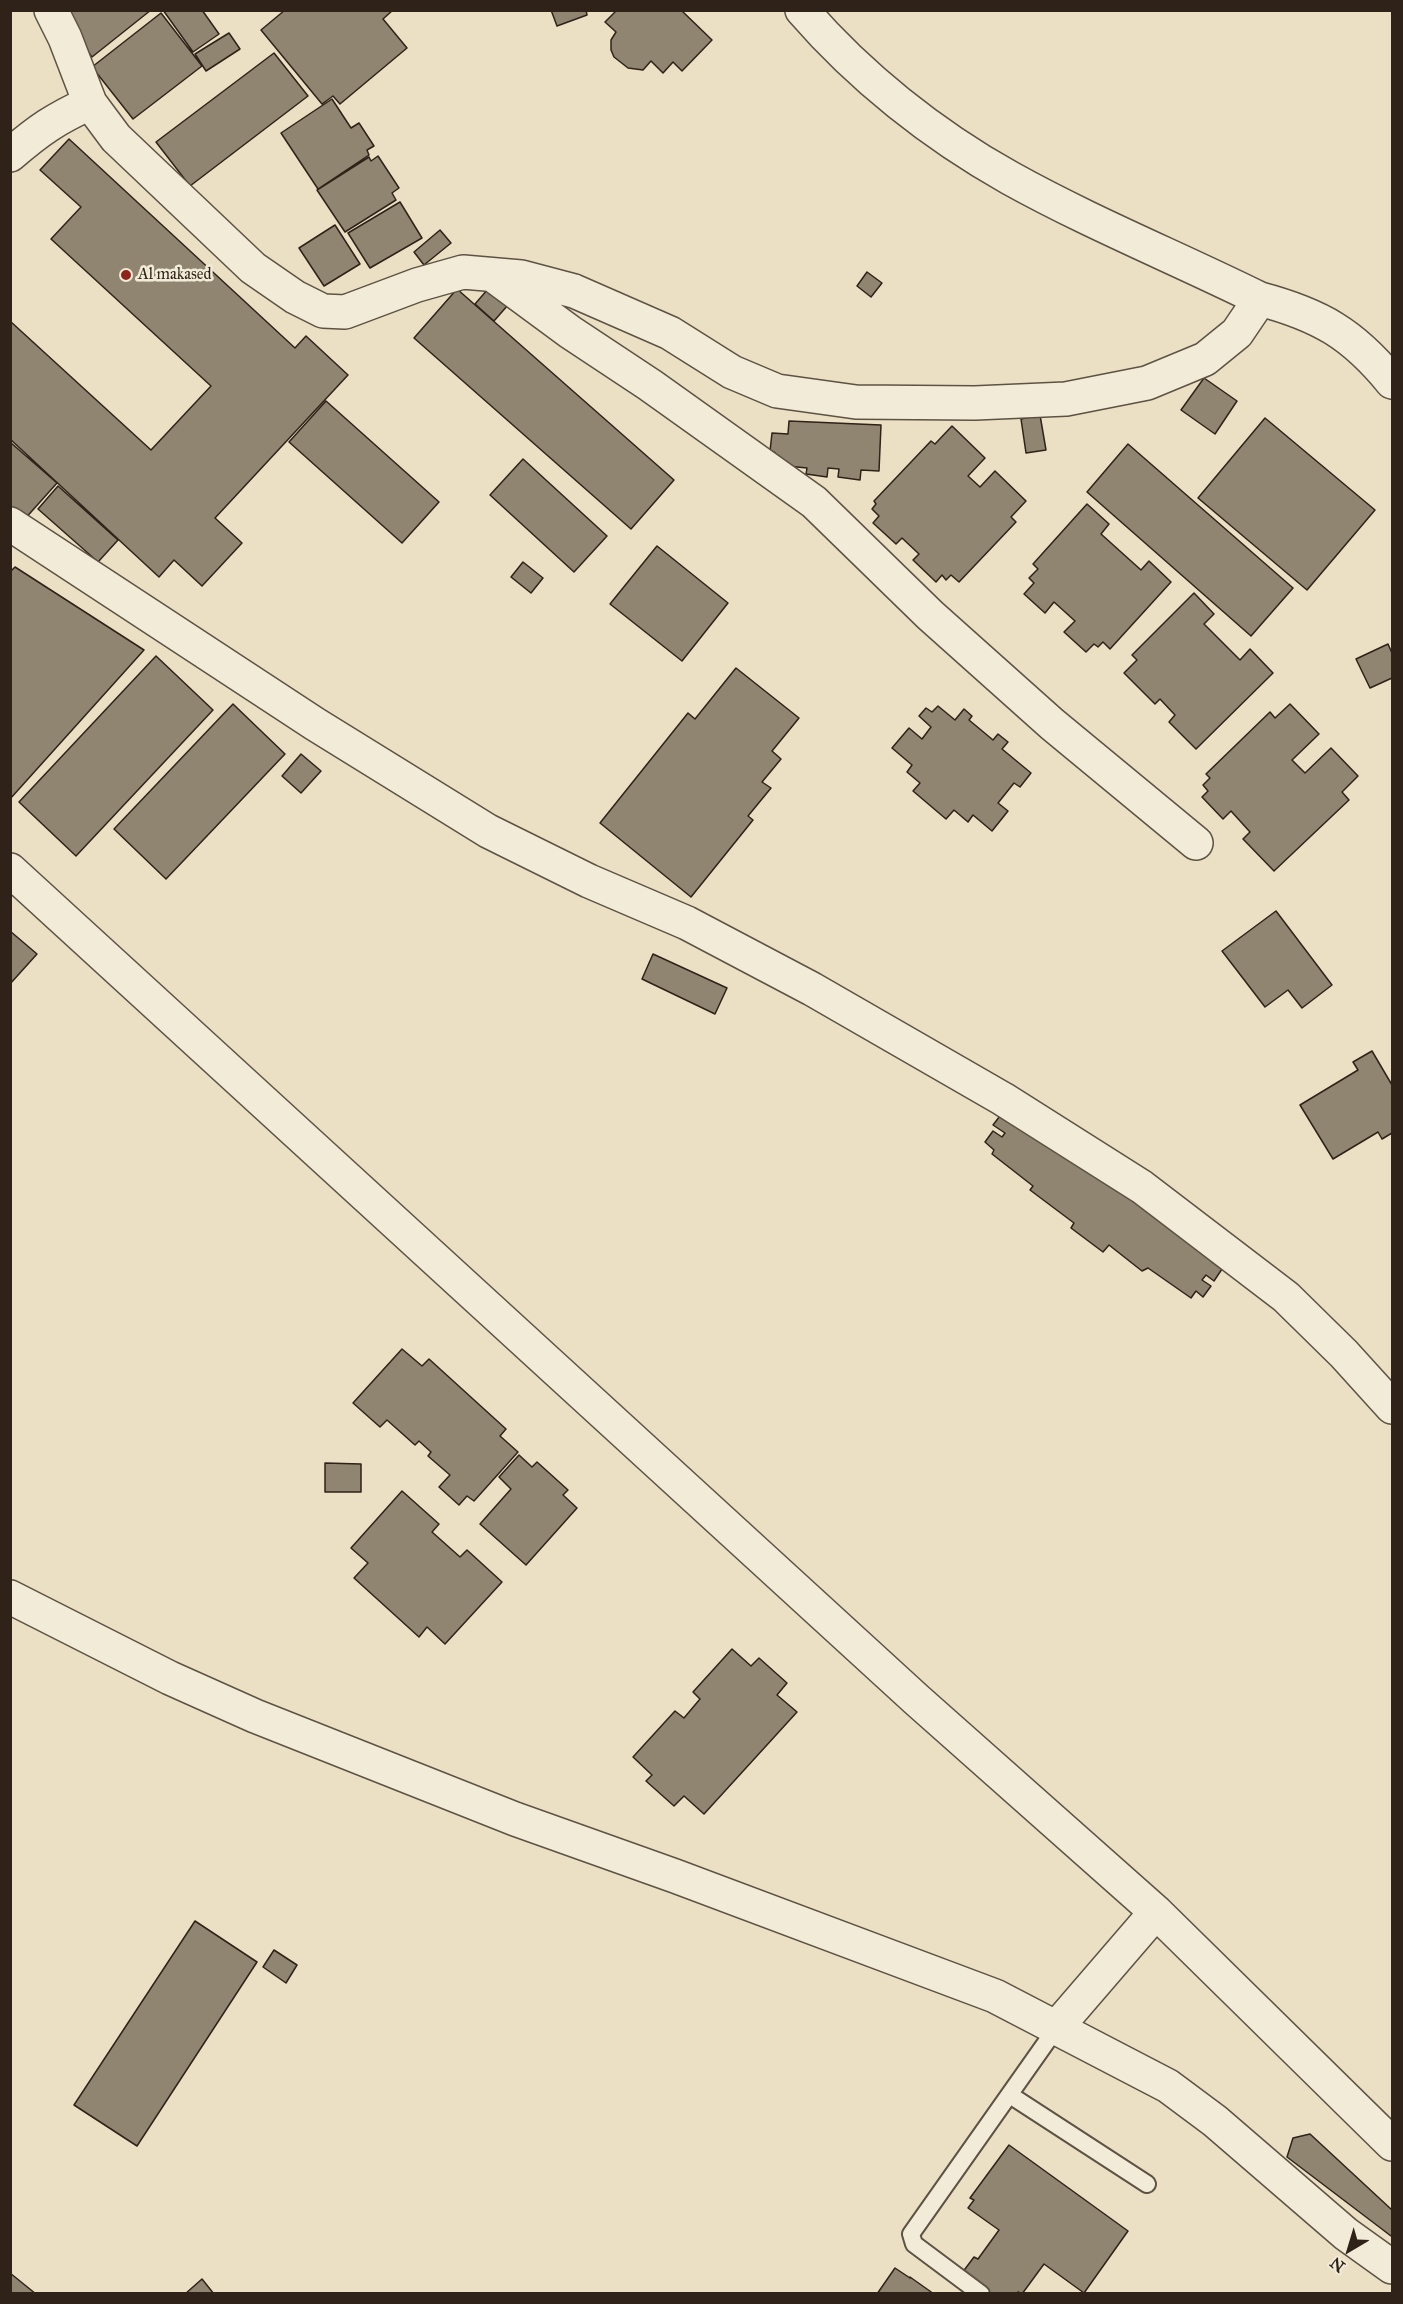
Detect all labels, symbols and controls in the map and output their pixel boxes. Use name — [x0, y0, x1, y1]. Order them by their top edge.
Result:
place label: Al makased — [138, 265, 211, 285]
marker: Al makased — [119, 268, 133, 282]
north arrow — [1319, 2220, 1379, 2280]
text: N — [1326, 2253, 1349, 2276]

